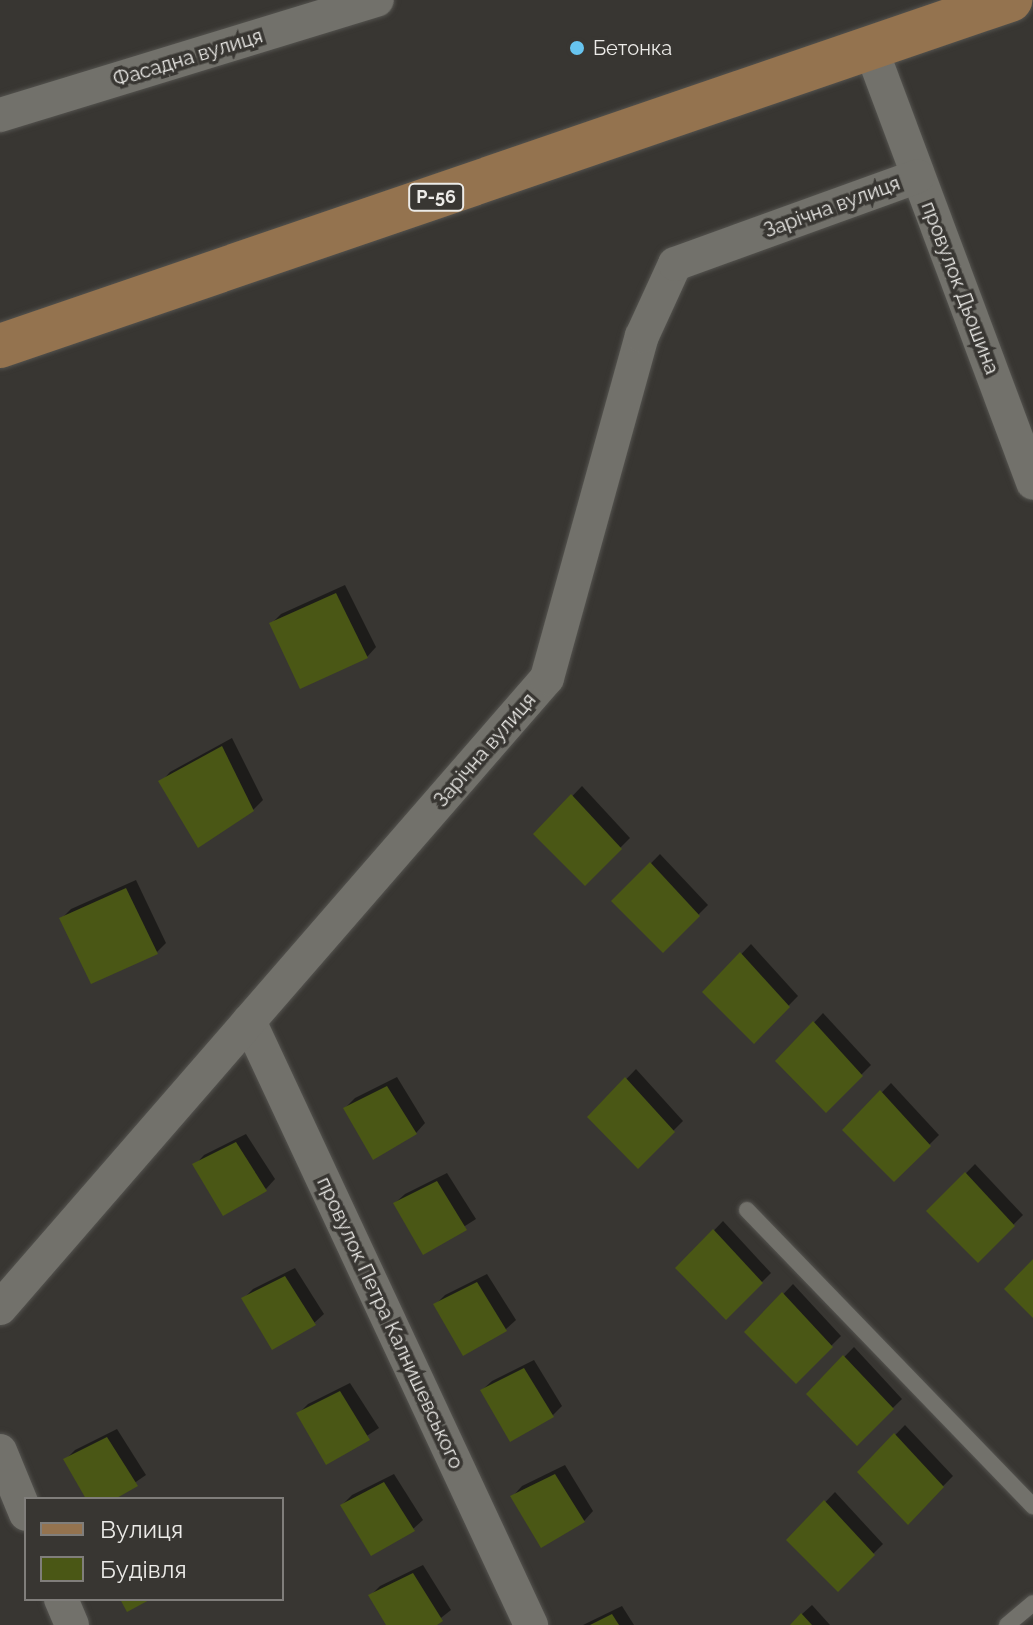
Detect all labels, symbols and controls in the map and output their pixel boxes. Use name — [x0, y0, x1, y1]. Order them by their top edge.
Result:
street label: Фасадна вулиця — [110, 24, 266, 92]
place label: Бетонка — [593, 36, 672, 60]
marker: Бетонка — [568, 39, 586, 57]
street label: Зарічна вулиця — [761, 171, 903, 243]
road number: Р-56 — [408, 183, 464, 211]
street label: провулок Дьошина — [916, 198, 1004, 378]
street label: Зарічна вулиця — [429, 688, 541, 812]
street label: провулок Петра Калнишевського — [312, 1173, 468, 1473]
legend — [24, 1497, 284, 1601]
text: Вулиця — [100, 1515, 183, 1544]
text: Будівля — [100, 1555, 187, 1584]

